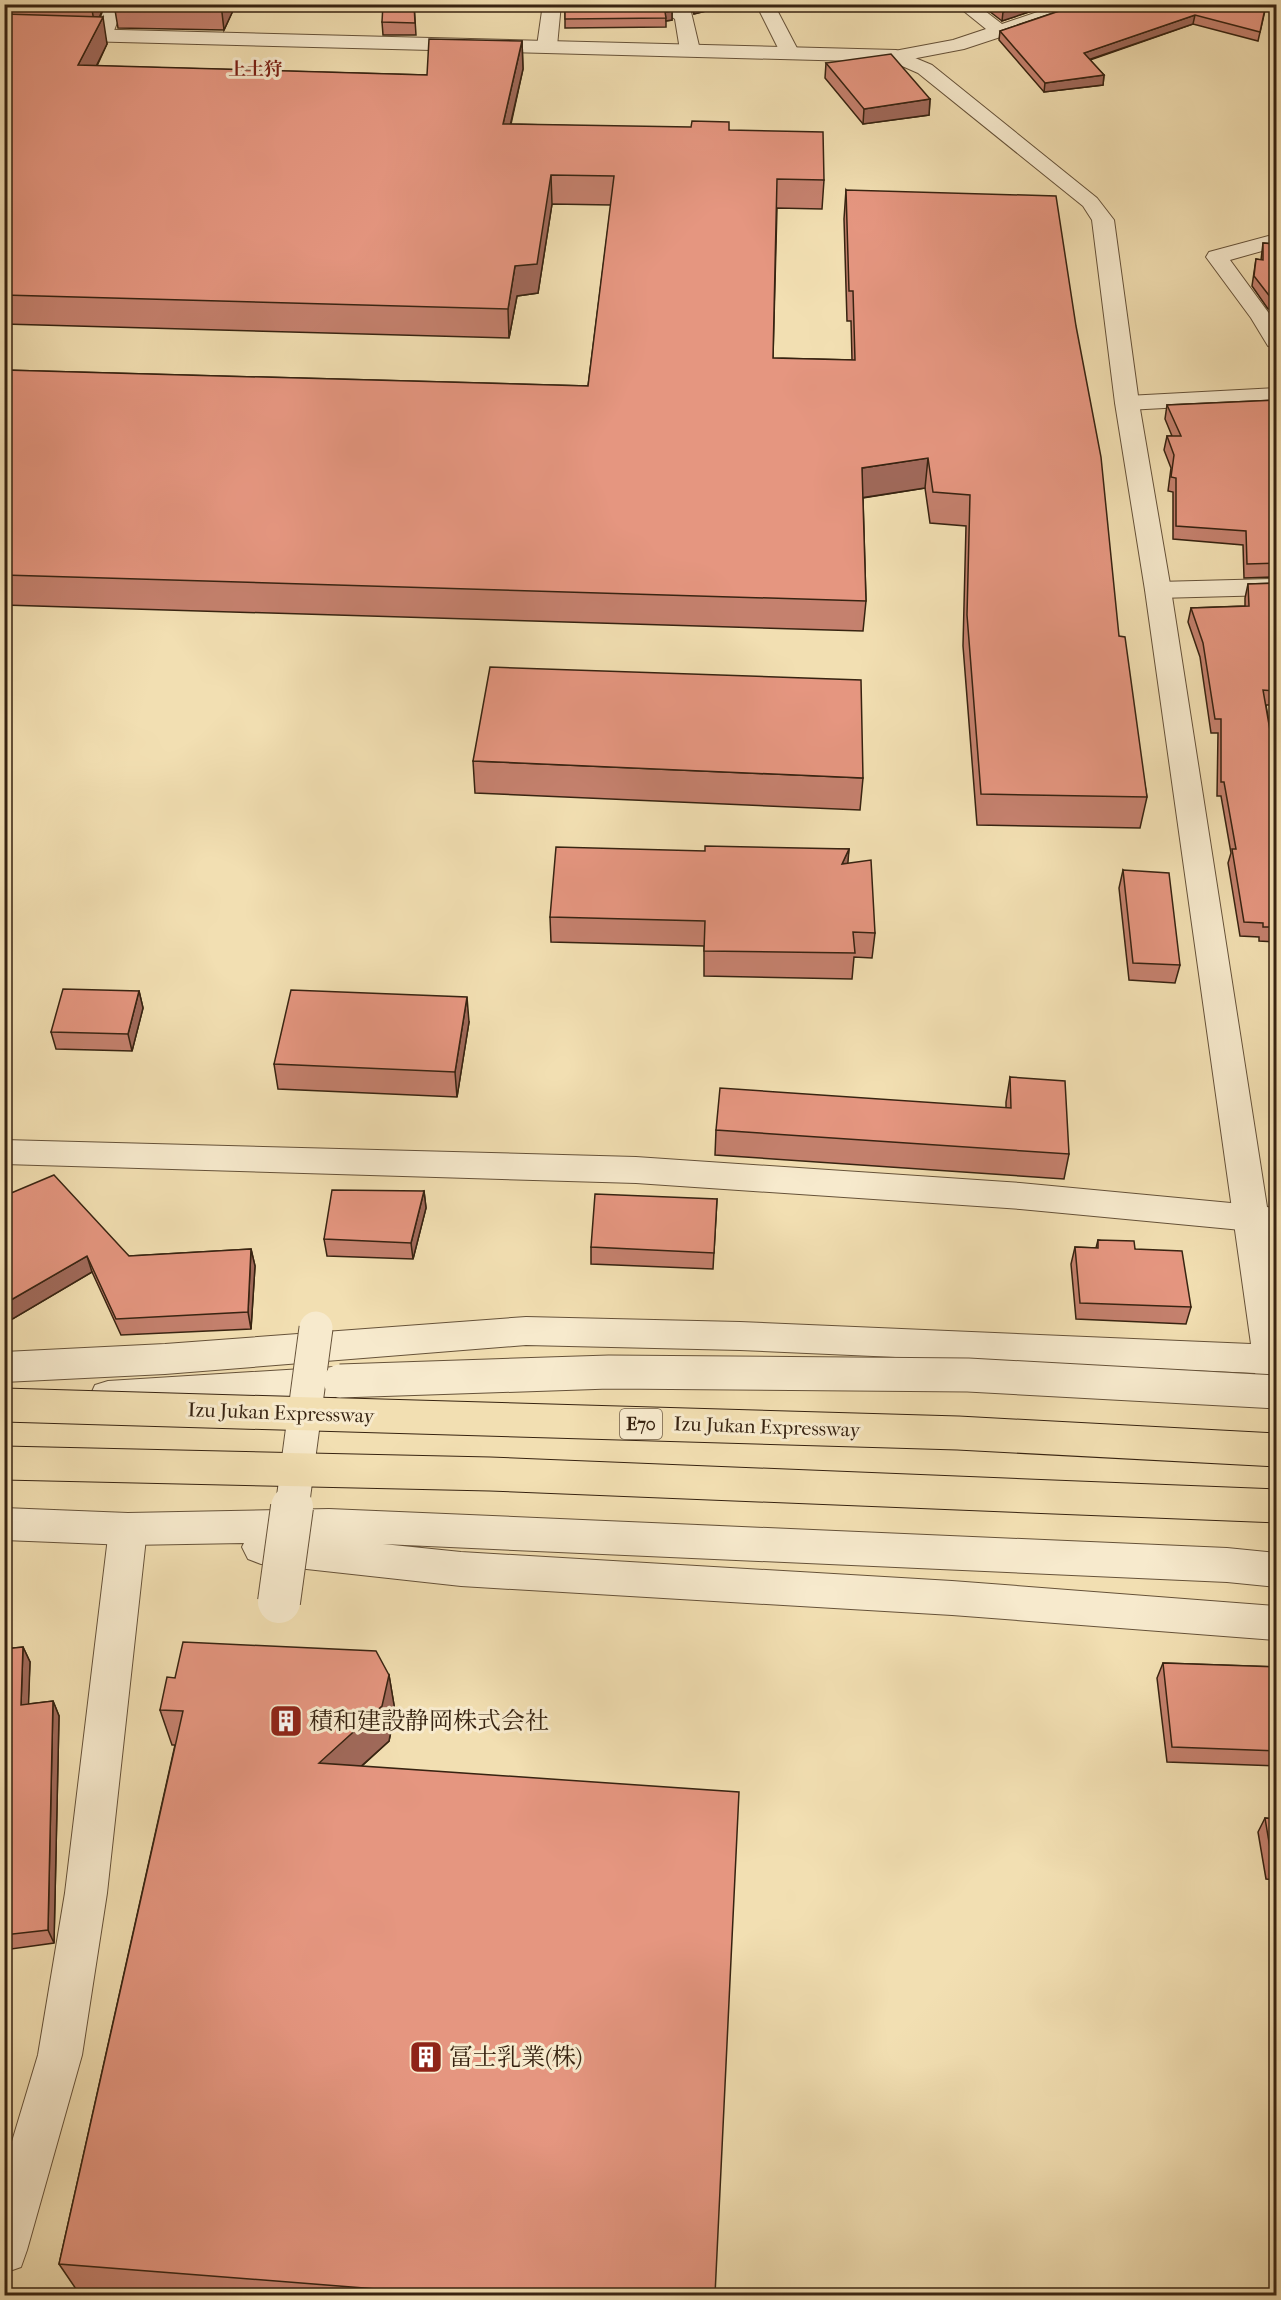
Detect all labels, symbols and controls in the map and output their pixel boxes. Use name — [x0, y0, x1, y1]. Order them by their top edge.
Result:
district label: 上土狩 — [228, 59, 282, 80]
street label: Izu Jukan Expressway — [187, 1398, 376, 1428]
road number: E70 — [620, 1409, 662, 1439]
street label: Izu Jukan Expressway — [673, 1412, 862, 1442]
building icon: 積和建設静岡株式会社 — [268, 1703, 304, 1739]
place label: 積和建設静岡株式会社 — [309, 1707, 549, 1735]
building icon: 冨士乳業(株) — [408, 2039, 444, 2075]
place label: 冨士乳業(株) — [449, 2043, 582, 2071]

